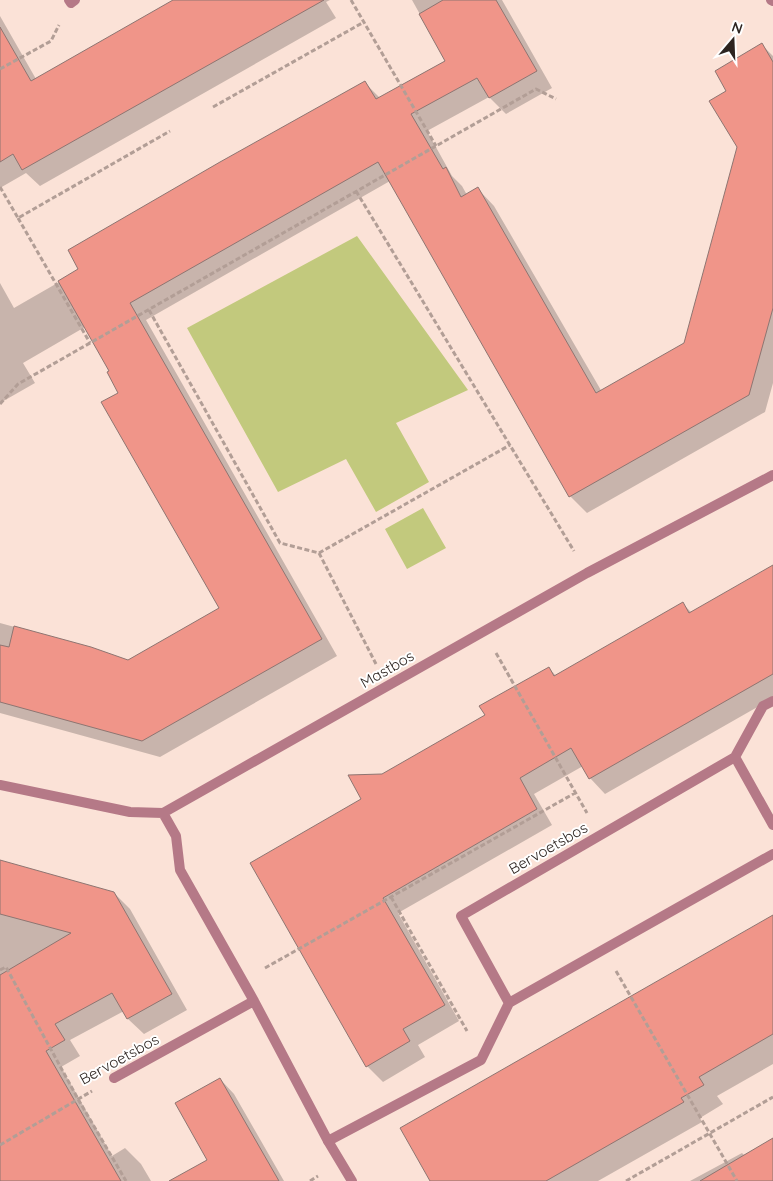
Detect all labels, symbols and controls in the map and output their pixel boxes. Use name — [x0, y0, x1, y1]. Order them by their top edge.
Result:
north arrow — [708, 15, 758, 65]
text: N — [729, 18, 745, 38]
street label: Mastbos — [357, 646, 417, 692]
street label: Bervoetsbos — [505, 818, 591, 878]
street label: Bervoetsbos — [76, 1029, 162, 1089]

